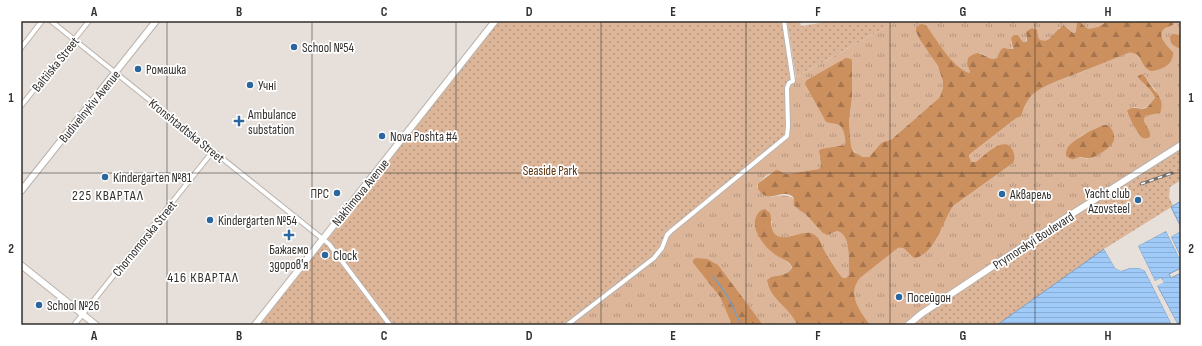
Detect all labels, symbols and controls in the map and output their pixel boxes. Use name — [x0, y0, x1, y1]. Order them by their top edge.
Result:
text: A — [90, 4, 98, 20]
text: B — [236, 4, 242, 20]
text: C — [381, 4, 388, 20]
text: D — [526, 4, 533, 20]
text: E — [670, 4, 676, 20]
text: F — [815, 4, 821, 20]
text: G — [960, 4, 967, 20]
text: H — [1105, 4, 1112, 20]
street label: Baltiiska Street — [29, 34, 83, 95]
place label: School №54 — [302, 40, 355, 56]
marker: School №54 — [289, 42, 299, 52]
place label: Ромашка — [146, 62, 186, 78]
marker: Ромашка — [133, 64, 143, 74]
street label: Budivelnykiv Avenue — [56, 67, 124, 146]
place label: Учні — [258, 78, 276, 94]
marker: Учні — [245, 80, 255, 90]
text: 1 — [8, 90, 14, 106]
text: 1 — [1188, 90, 1194, 106]
street label: Kronshtadtska Street — [145, 95, 228, 166]
place label: Ambulance substation — [247, 107, 296, 138]
marker: Ambulance substation — [233, 115, 245, 127]
place label: Nova Poshta #4 — [390, 129, 458, 145]
marker: Nova Poshta #4 — [377, 131, 387, 141]
street label: Nakhimova Avenue — [329, 156, 393, 229]
park label: Seaside Park — [523, 163, 577, 179]
place label: Kindergarten №81 — [113, 170, 192, 186]
marker: Kindergarten №81 — [100, 172, 110, 182]
place label: ПРС — [311, 186, 329, 202]
place label: Yacht club Azovsteel — [1085, 186, 1130, 217]
district label: 225 КВАРТАЛ — [72, 187, 144, 204]
place label: Акварель — [1009, 187, 1051, 203]
marker: ПРС — [332, 188, 342, 198]
marker: Акварель — [997, 189, 1007, 199]
marker: Yacht club Azovsteel — [1133, 195, 1143, 205]
street label: Chornomorska Street — [109, 197, 180, 280]
street label: Prymorskyi Boulevard — [990, 209, 1077, 273]
place label: Kindergarten №54 — [218, 213, 298, 229]
marker: Kindergarten №54 — [205, 215, 215, 225]
marker: Бажаємо здоров'я — [284, 230, 294, 240]
text: 2 — [8, 241, 14, 257]
text: 2 — [1188, 241, 1194, 257]
place label: Бажаємо здоров'я — [269, 242, 309, 273]
place label: Clock — [333, 248, 357, 264]
marker: Clock — [320, 250, 330, 260]
district label: 416 КВАРТАЛ — [167, 269, 239, 286]
place label: Посейдон — [907, 290, 951, 306]
marker: Посейдон — [894, 292, 904, 302]
place label: School №26 — [47, 298, 100, 314]
marker: School №26 — [34, 300, 44, 310]
text: A — [90, 328, 98, 344]
text: B — [236, 328, 242, 344]
text: C — [381, 328, 388, 344]
text: D — [526, 328, 533, 344]
text: E — [670, 328, 676, 344]
text: F — [815, 328, 821, 344]
text: G — [960, 328, 967, 344]
text: H — [1105, 328, 1112, 344]

